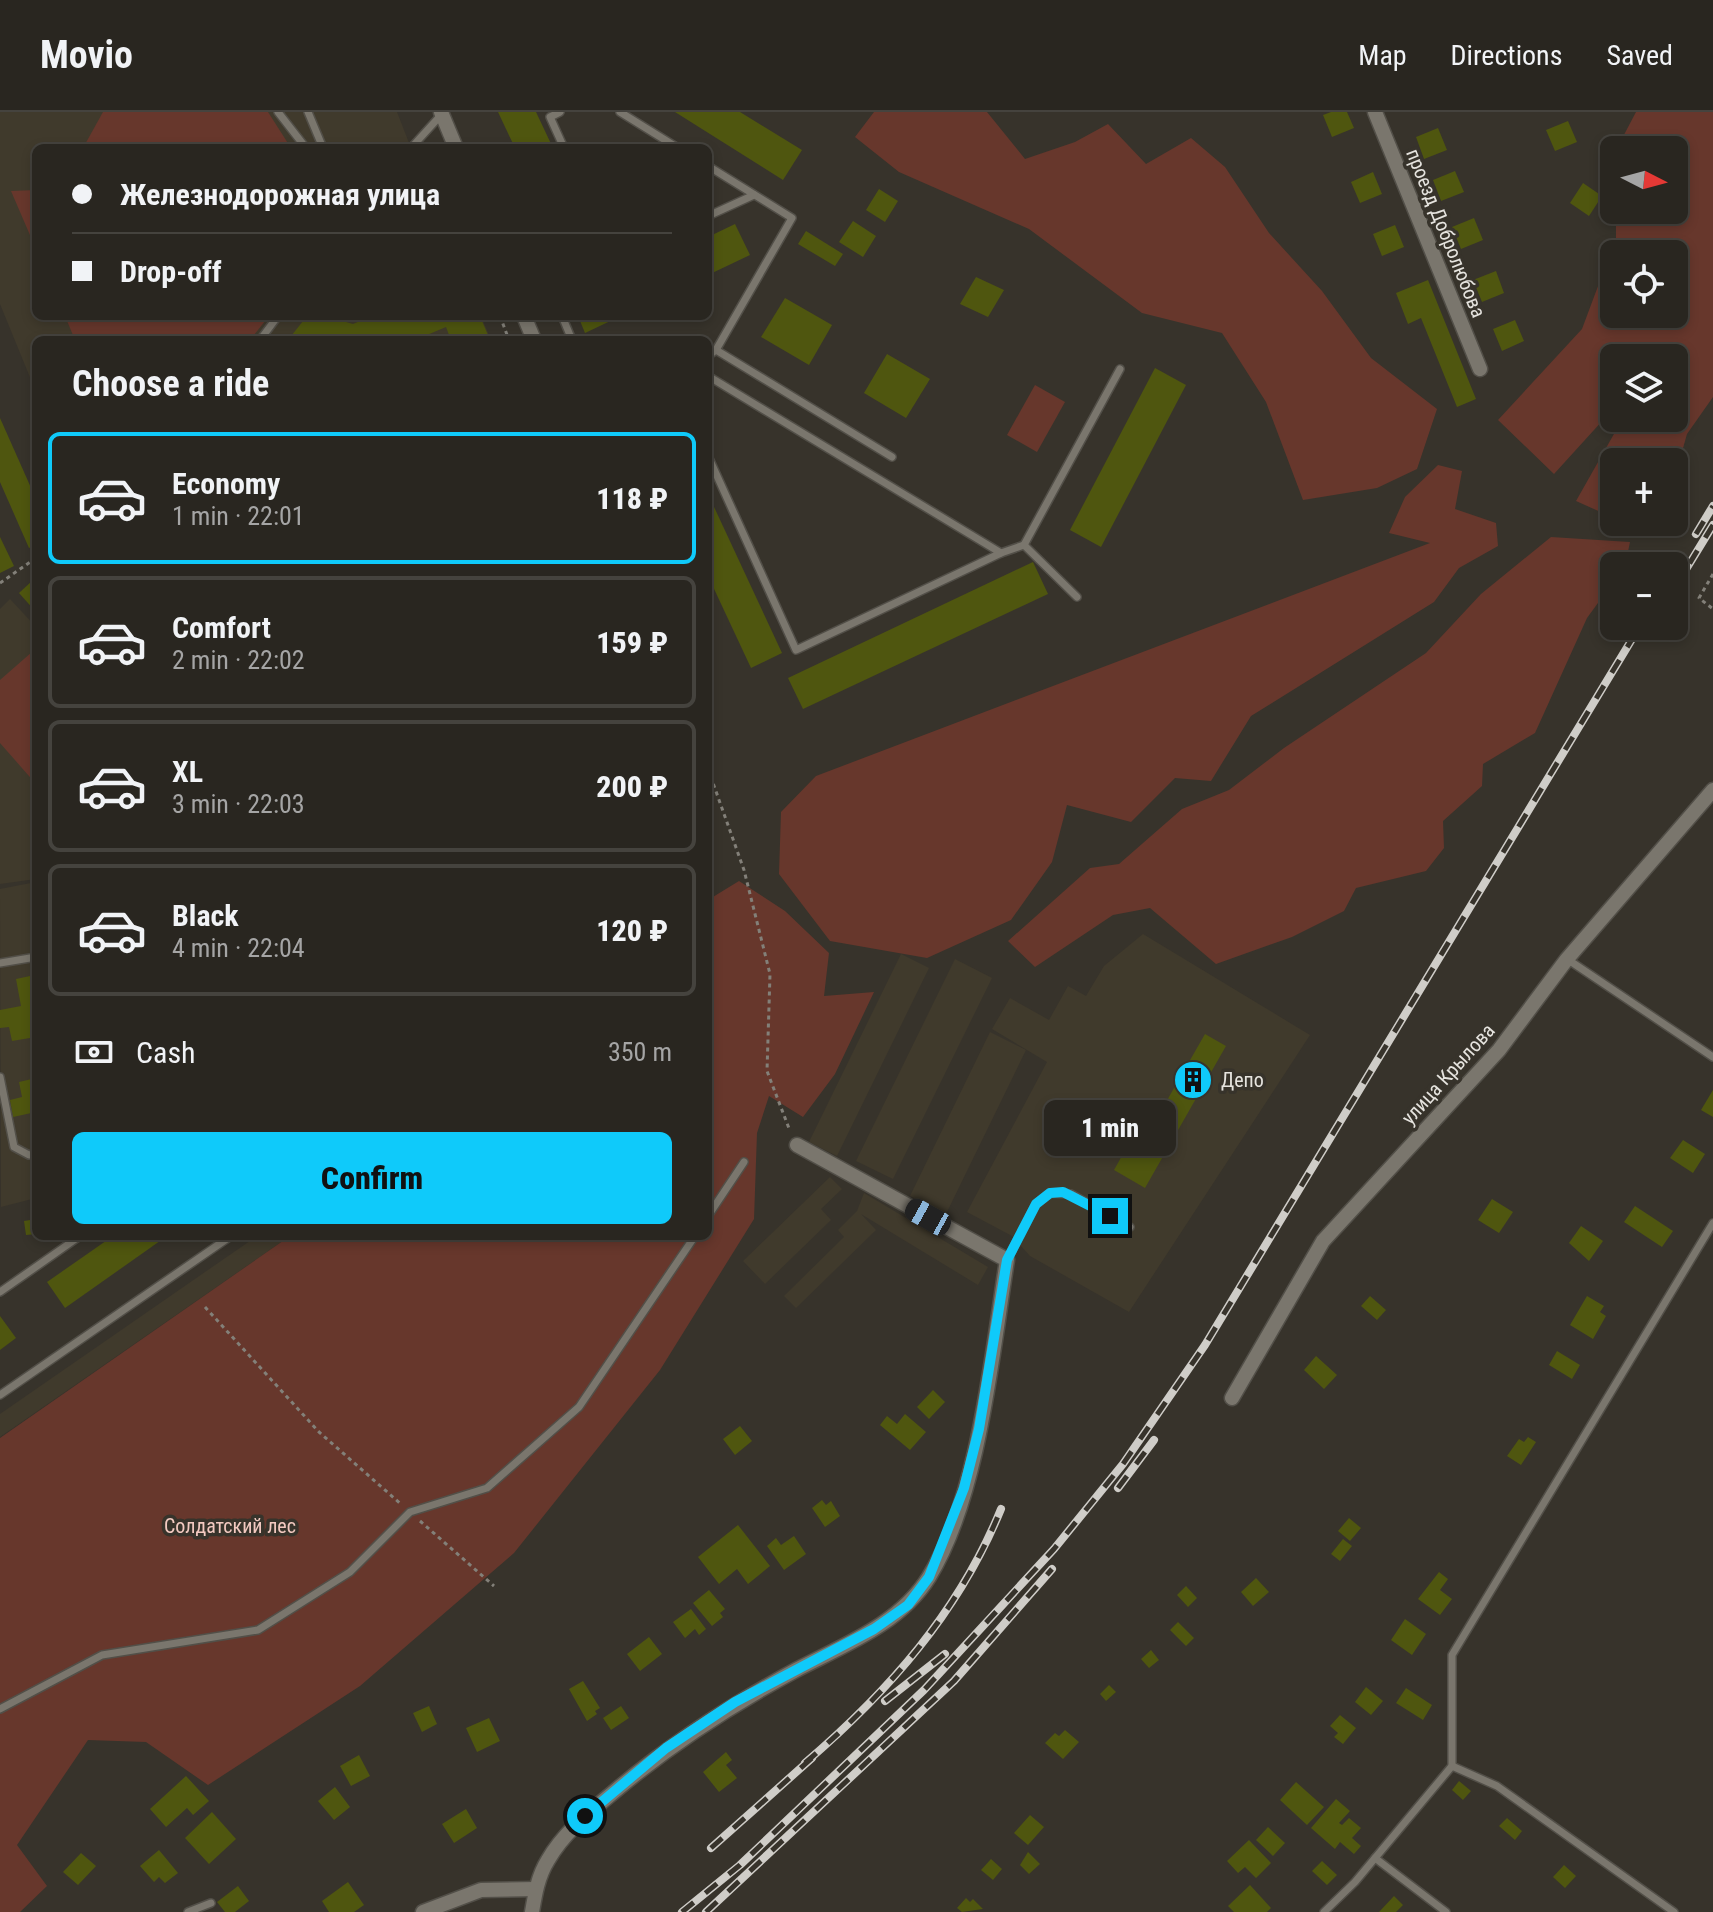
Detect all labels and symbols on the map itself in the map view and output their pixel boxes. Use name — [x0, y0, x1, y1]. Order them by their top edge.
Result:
north arrow — [1600, 136, 1688, 224]
street label: проезд Добролюбова — [1401, 145, 1491, 321]
street label: улица Крылова — [1396, 1019, 1500, 1129]
building icon: Депо — [1172, 1059, 1214, 1101]
place label: Депо — [1221, 1068, 1264, 1092]
callout: 1 min — [1044, 1100, 1176, 1156]
car — [901, 1195, 955, 1239]
route end — [1092, 1198, 1128, 1234]
park label: Солдатский лес — [164, 1514, 296, 1538]
route start — [567, 1798, 603, 1834]

